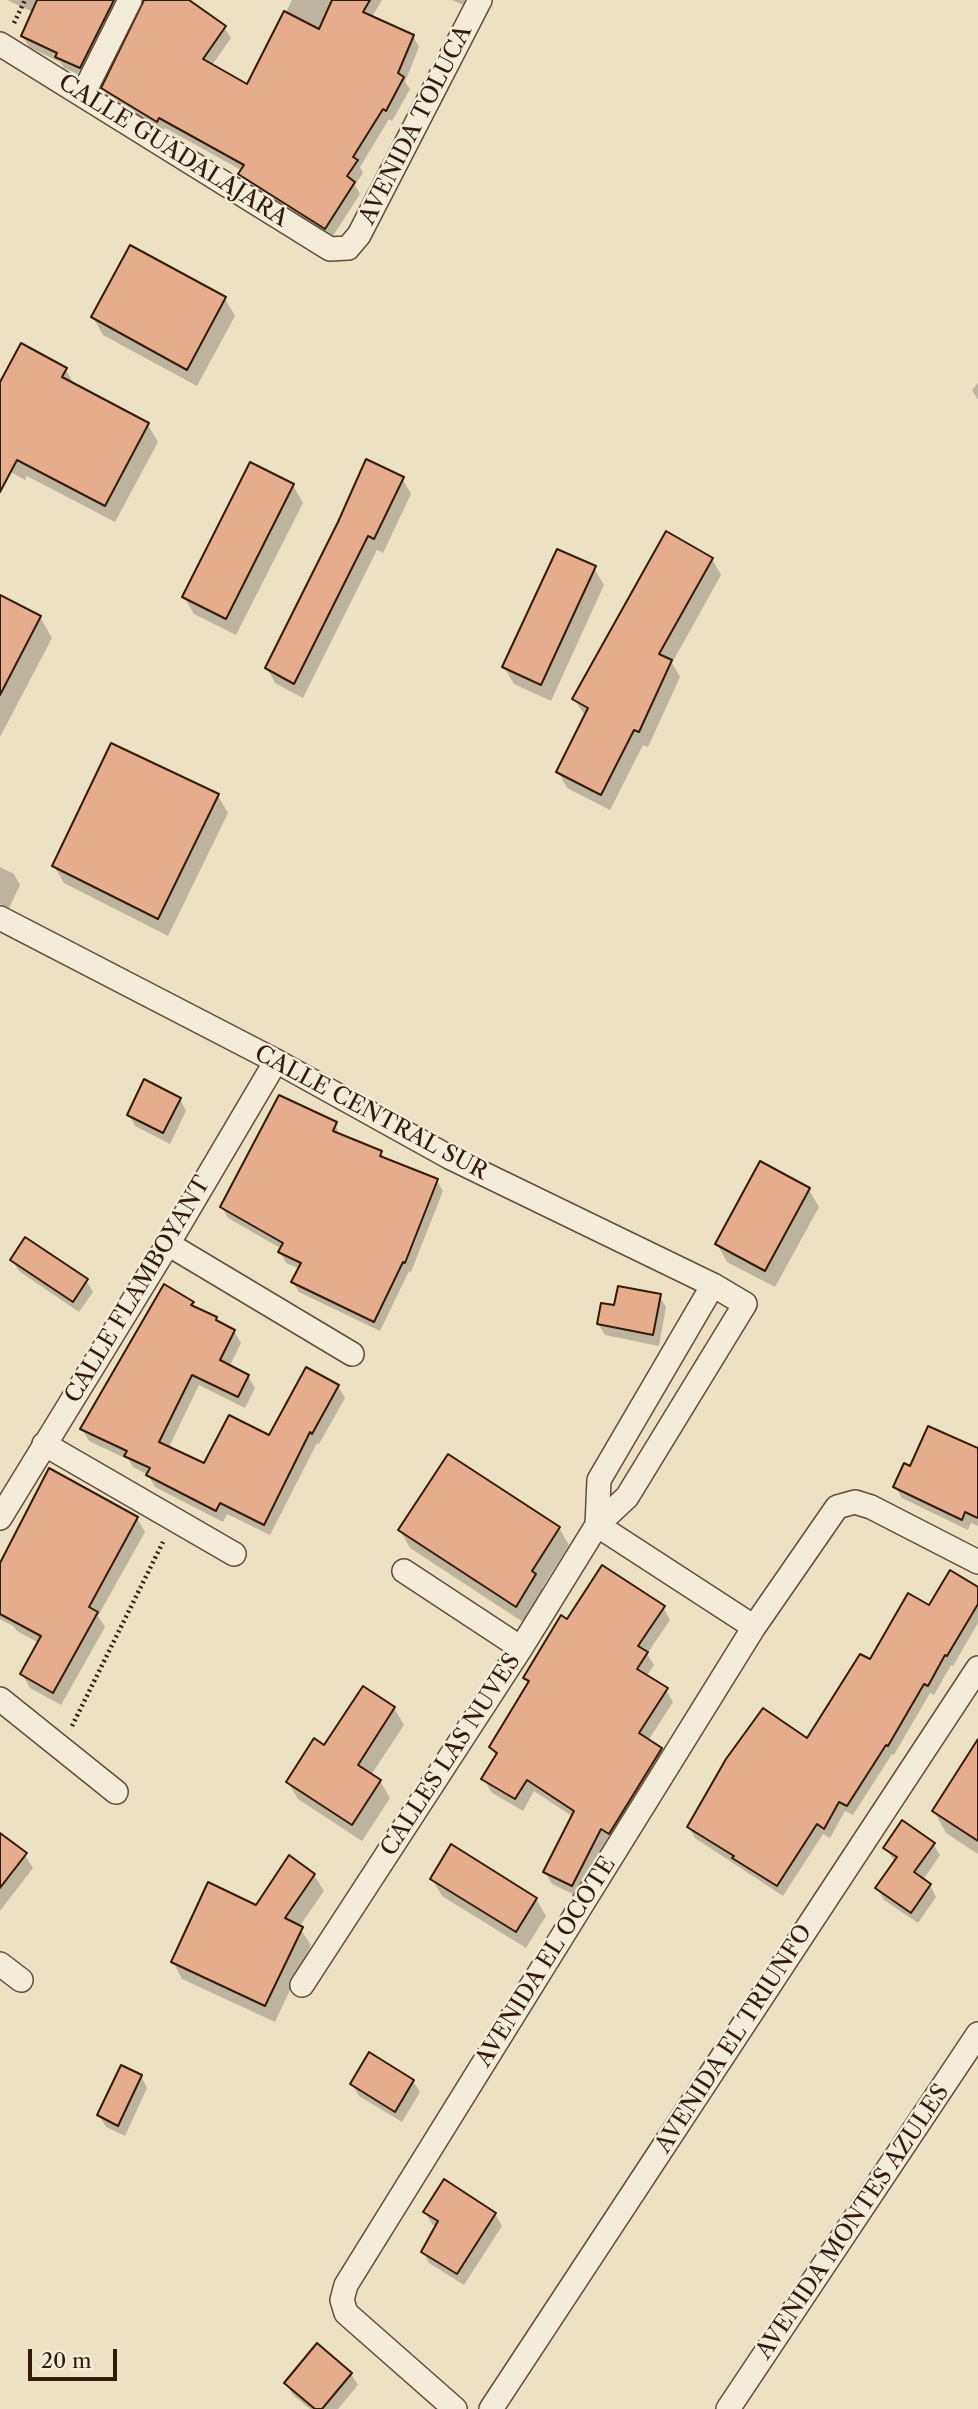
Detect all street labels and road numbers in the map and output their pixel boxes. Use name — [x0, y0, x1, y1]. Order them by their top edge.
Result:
street label: AVENIDA TOLUCA — [354, 21, 478, 229]
street label: CALLE GUADALAJARA — [53, 69, 293, 233]
street label: CALLE CENTRAL SUR — [250, 1040, 492, 1186]
street label: CALLE FLAMBOYANT — [59, 1172, 217, 1408]
street label: CALLES LAS NUVES — [375, 1649, 527, 1861]
street label: AVENIDA EL OCOTE — [470, 1852, 622, 2072]
street label: AVENIDA EL TRIUNFO — [650, 1920, 818, 2158]
street label: AVENIDA MONTES AZULES — [751, 2079, 955, 2365]

